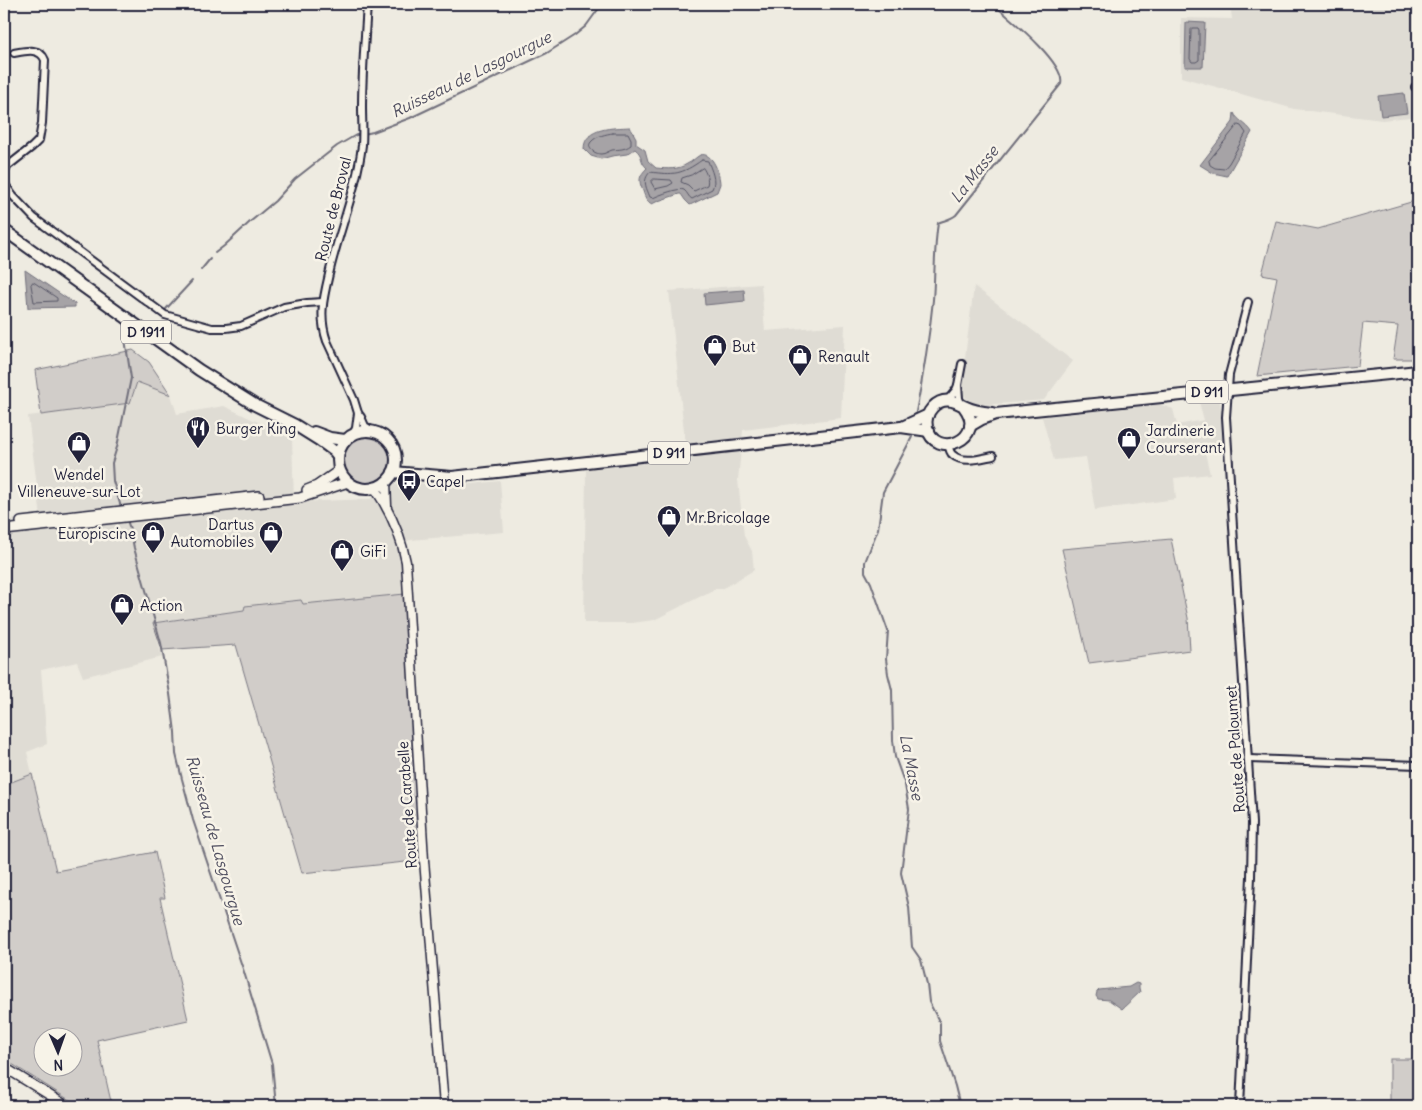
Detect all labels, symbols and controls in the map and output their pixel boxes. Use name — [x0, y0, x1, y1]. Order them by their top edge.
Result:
water label: Ruisseau de Lasgourgue — [388, 26, 556, 121]
water label: La Masse — [946, 140, 1003, 206]
street label: Route de Broval — [311, 155, 355, 263]
road number: D 1911 — [121, 321, 171, 344]
shop icon: But — [702, 333, 728, 367]
place label: But — [732, 337, 756, 356]
shop icon: Renault — [787, 343, 813, 377]
place label: Renault — [818, 347, 870, 366]
road number: D 911 — [1186, 381, 1228, 404]
restaurant icon: Burger King — [185, 415, 211, 449]
place label: Burger King — [216, 419, 296, 438]
place label: Jardinerie Courserant — [1146, 421, 1222, 457]
shop icon: Jardinerie Courserant — [1116, 426, 1142, 460]
shop icon: Wendel Villeneuve-sur-Lot — [66, 430, 92, 464]
road number: D 911 — [648, 442, 690, 464]
place label: Wendel Villeneuve-sur-Lot — [17, 465, 141, 501]
bus stop icon: Capel — [396, 468, 422, 502]
place label: Capel — [426, 472, 464, 491]
shop icon: Mr.Bricolage — [656, 504, 682, 538]
place label: Mr.Bricolage — [686, 508, 770, 527]
place label: Dartus Automobiles — [171, 515, 254, 551]
shop icon: Europiscine — [140, 520, 166, 554]
shop icon: Dartus Automobiles — [258, 520, 284, 554]
place label: Europiscine — [58, 524, 136, 543]
shop icon: GiFi — [329, 538, 355, 572]
place label: GiFi — [360, 542, 386, 561]
shop icon: Action — [109, 592, 135, 626]
place label: Action — [140, 596, 183, 615]
street label: Route de Paloumet — [1221, 685, 1249, 813]
water label: La Masse — [896, 732, 928, 803]
street label: Route de Carabelle — [393, 741, 421, 869]
water label: Ruisseau de Lasgourgue — [182, 753, 250, 928]
north arrow — [32, 1028, 82, 1078]
text: N — [53, 1056, 64, 1074]

